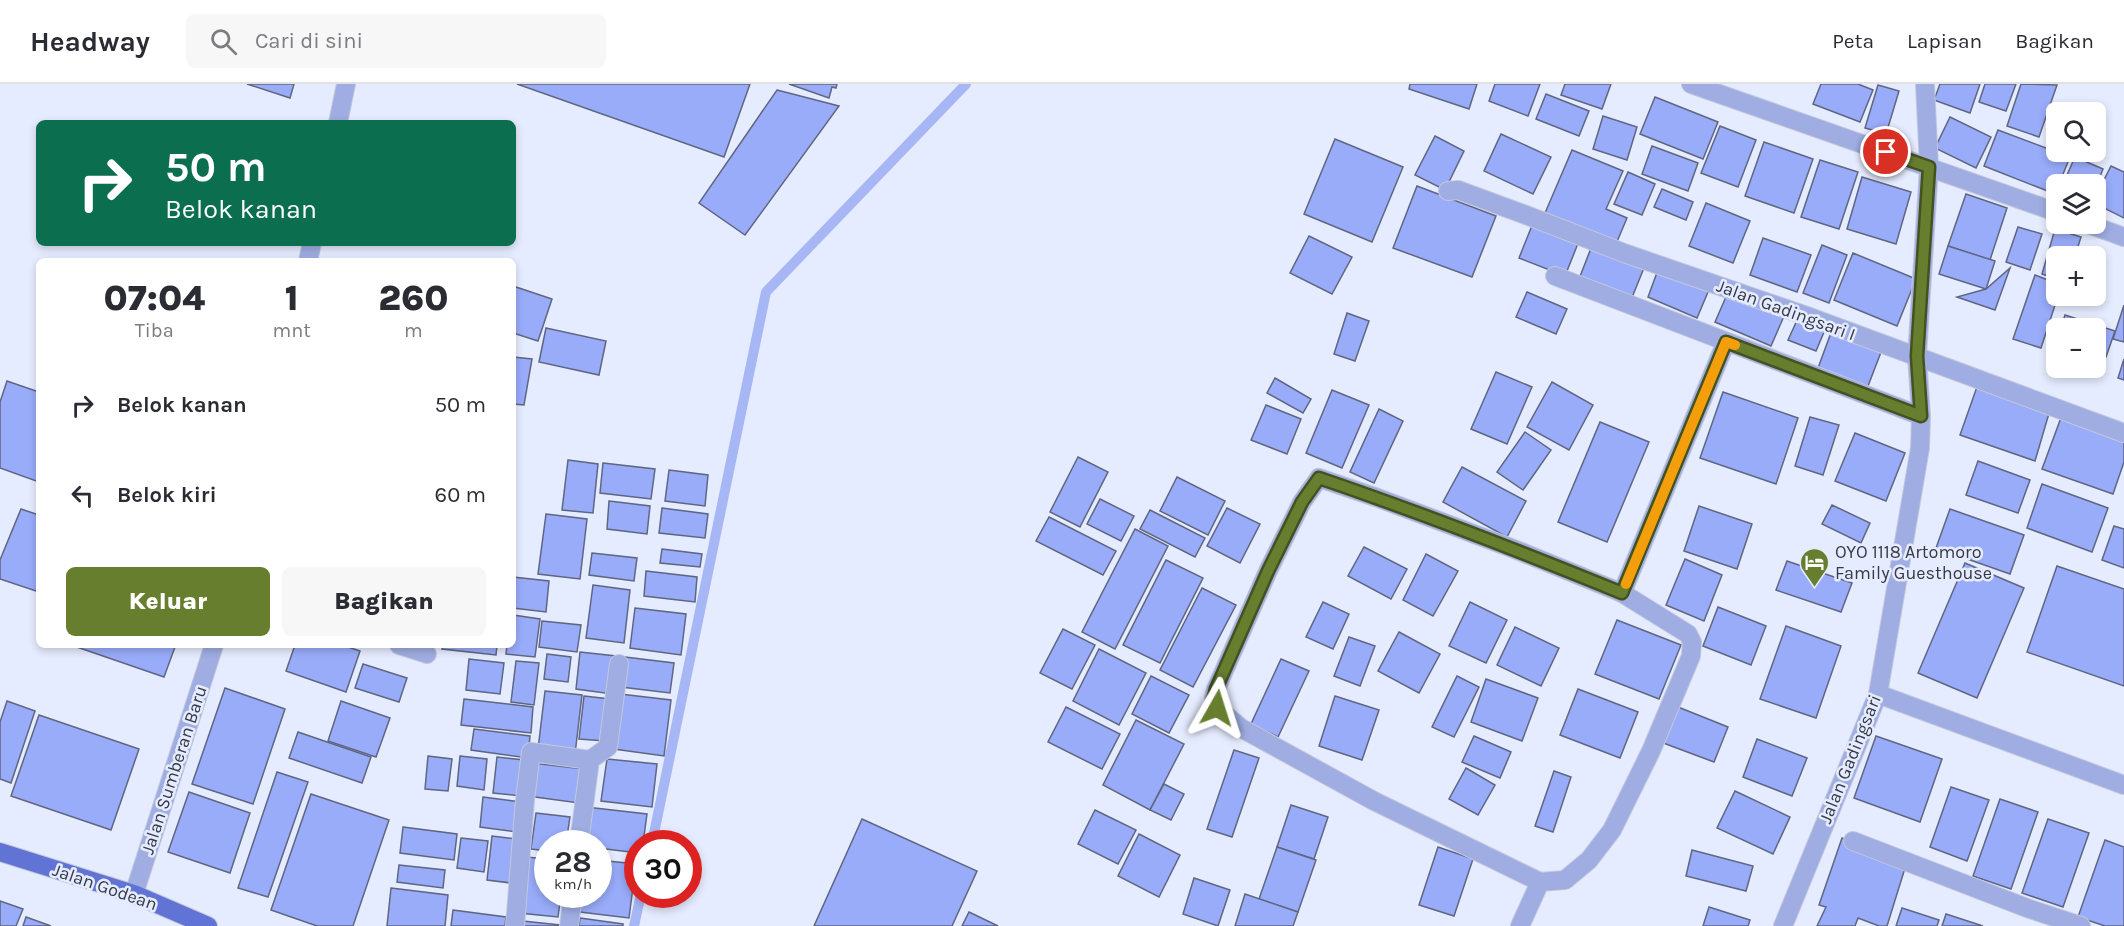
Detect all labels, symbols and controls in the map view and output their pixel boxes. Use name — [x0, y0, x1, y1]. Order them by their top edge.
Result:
search box — [186, 14, 606, 68]
text: Headway — [30, 25, 150, 58]
icon: search — [207, 25, 240, 58]
text: Cari di sini — [255, 28, 363, 54]
text: Peta — [1832, 29, 1874, 53]
text: Lapisan — [1907, 29, 1982, 53]
text: Bagikan — [2015, 29, 2094, 53]
map controls — [2046, 102, 2106, 378]
button: search — [2046, 102, 2106, 162]
pin — [1860, 126, 1911, 177]
icon: arrive — [1869, 135, 1902, 168]
text: 50 m — [165, 142, 267, 192]
icon: right — [66, 144, 144, 222]
button: layers — [2046, 174, 2106, 234]
text: Belok kanan — [165, 193, 317, 225]
button: + — [2046, 246, 2106, 306]
street label: Jalan Gadingsari I — [1713, 275, 1859, 345]
text: 07:04 — [104, 277, 205, 319]
text: 1 — [285, 277, 299, 319]
text: 260 — [378, 277, 448, 319]
button: − — [2046, 318, 2106, 378]
text: Tiba — [135, 319, 174, 342]
text: mnt — [272, 319, 311, 342]
text: m — [404, 319, 423, 342]
icon: right — [66, 389, 99, 422]
text: Belok kanan — [117, 392, 247, 418]
text: 50 m — [435, 392, 486, 418]
icon: left — [66, 479, 99, 512]
text: Belok kiri — [117, 482, 217, 508]
text: 60 m — [435, 482, 486, 508]
place label: OYO 1118 Artomoro Family Guesthouse — [1835, 541, 1992, 584]
hotel icon: OYO 1118 Artomoro Family Guesthouse — [1798, 546, 1830, 588]
button: Keluar — [66, 567, 270, 636]
button: Bagikan — [282, 567, 486, 636]
position arrow — [1185, 676, 1249, 740]
street label: Jalan Sumberan Baru — [136, 683, 212, 857]
street label: Jalan Gadingsari — [1814, 691, 1886, 827]
speed limit sign: 30 — [624, 830, 702, 908]
text: 28 — [554, 844, 592, 880]
street label: Jalan Godean — [50, 859, 160, 915]
text: km/h — [554, 875, 592, 893]

